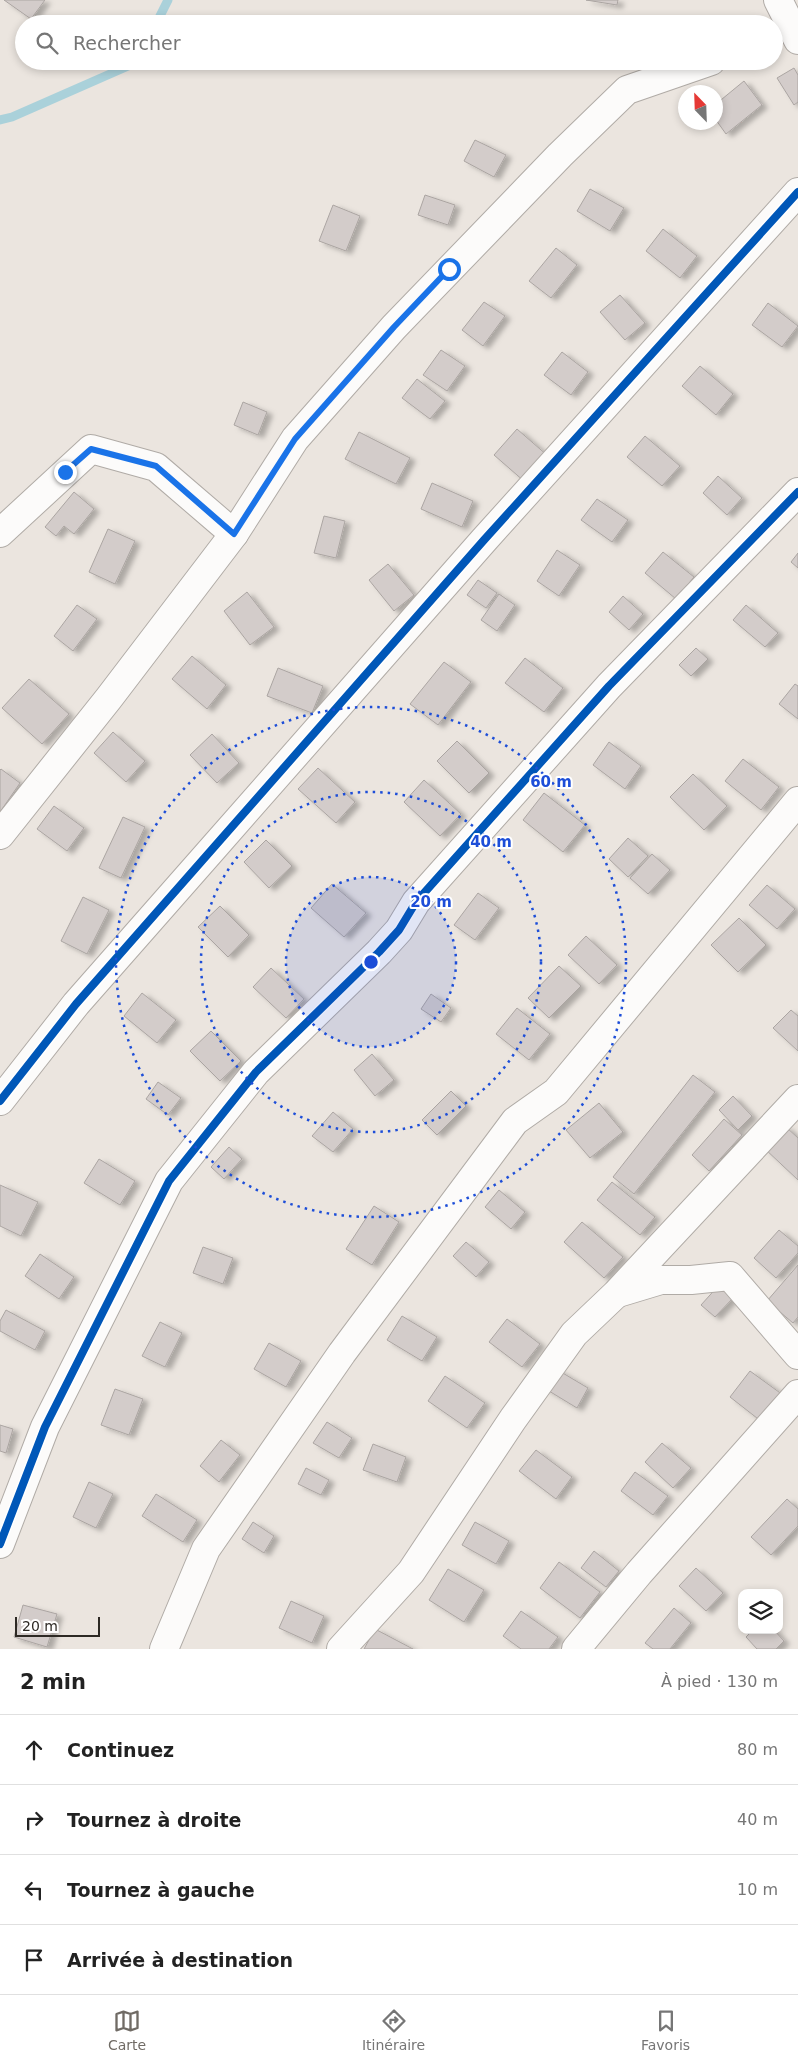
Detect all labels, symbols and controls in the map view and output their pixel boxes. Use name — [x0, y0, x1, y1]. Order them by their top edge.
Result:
search box — [15, 15, 783, 70]
icon: search — [33, 29, 61, 57]
text: Rechercher — [73, 32, 181, 54]
north arrow — [678, 85, 723, 130]
route start — [438, 258, 461, 281]
route end — [54, 461, 77, 484]
text: 60 m — [530, 773, 572, 791]
text: 40 m — [470, 833, 512, 851]
text: 20 m — [410, 893, 452, 911]
centre of rings — [362, 953, 380, 971]
map controls — [738, 1589, 783, 1634]
button: layers — [738, 1589, 783, 1634]
scale bar — [15, 1614, 100, 1637]
text: 20 m — [22, 1618, 58, 1634]
text: 2 min — [20, 1670, 86, 1694]
text: À pied · 130 m — [661, 1672, 778, 1691]
icon: ahead — [20, 1736, 48, 1764]
text: Continuez — [67, 1739, 174, 1761]
text: 80 m — [737, 1740, 778, 1759]
icon: right — [20, 1806, 48, 1834]
text: Tournez à droite — [67, 1809, 241, 1831]
text: 40 m — [737, 1810, 778, 1829]
icon: left — [20, 1876, 48, 1904]
text: Tournez à gauche — [67, 1879, 255, 1901]
text: 10 m — [737, 1880, 778, 1899]
icon: arrive — [20, 1946, 48, 1974]
text: Arrivée à destination — [67, 1949, 293, 1971]
tab: Carte — [108, 2007, 146, 2053]
tab: Itinéraire — [362, 2007, 425, 2053]
tab: Favoris — [641, 2007, 690, 2053]

